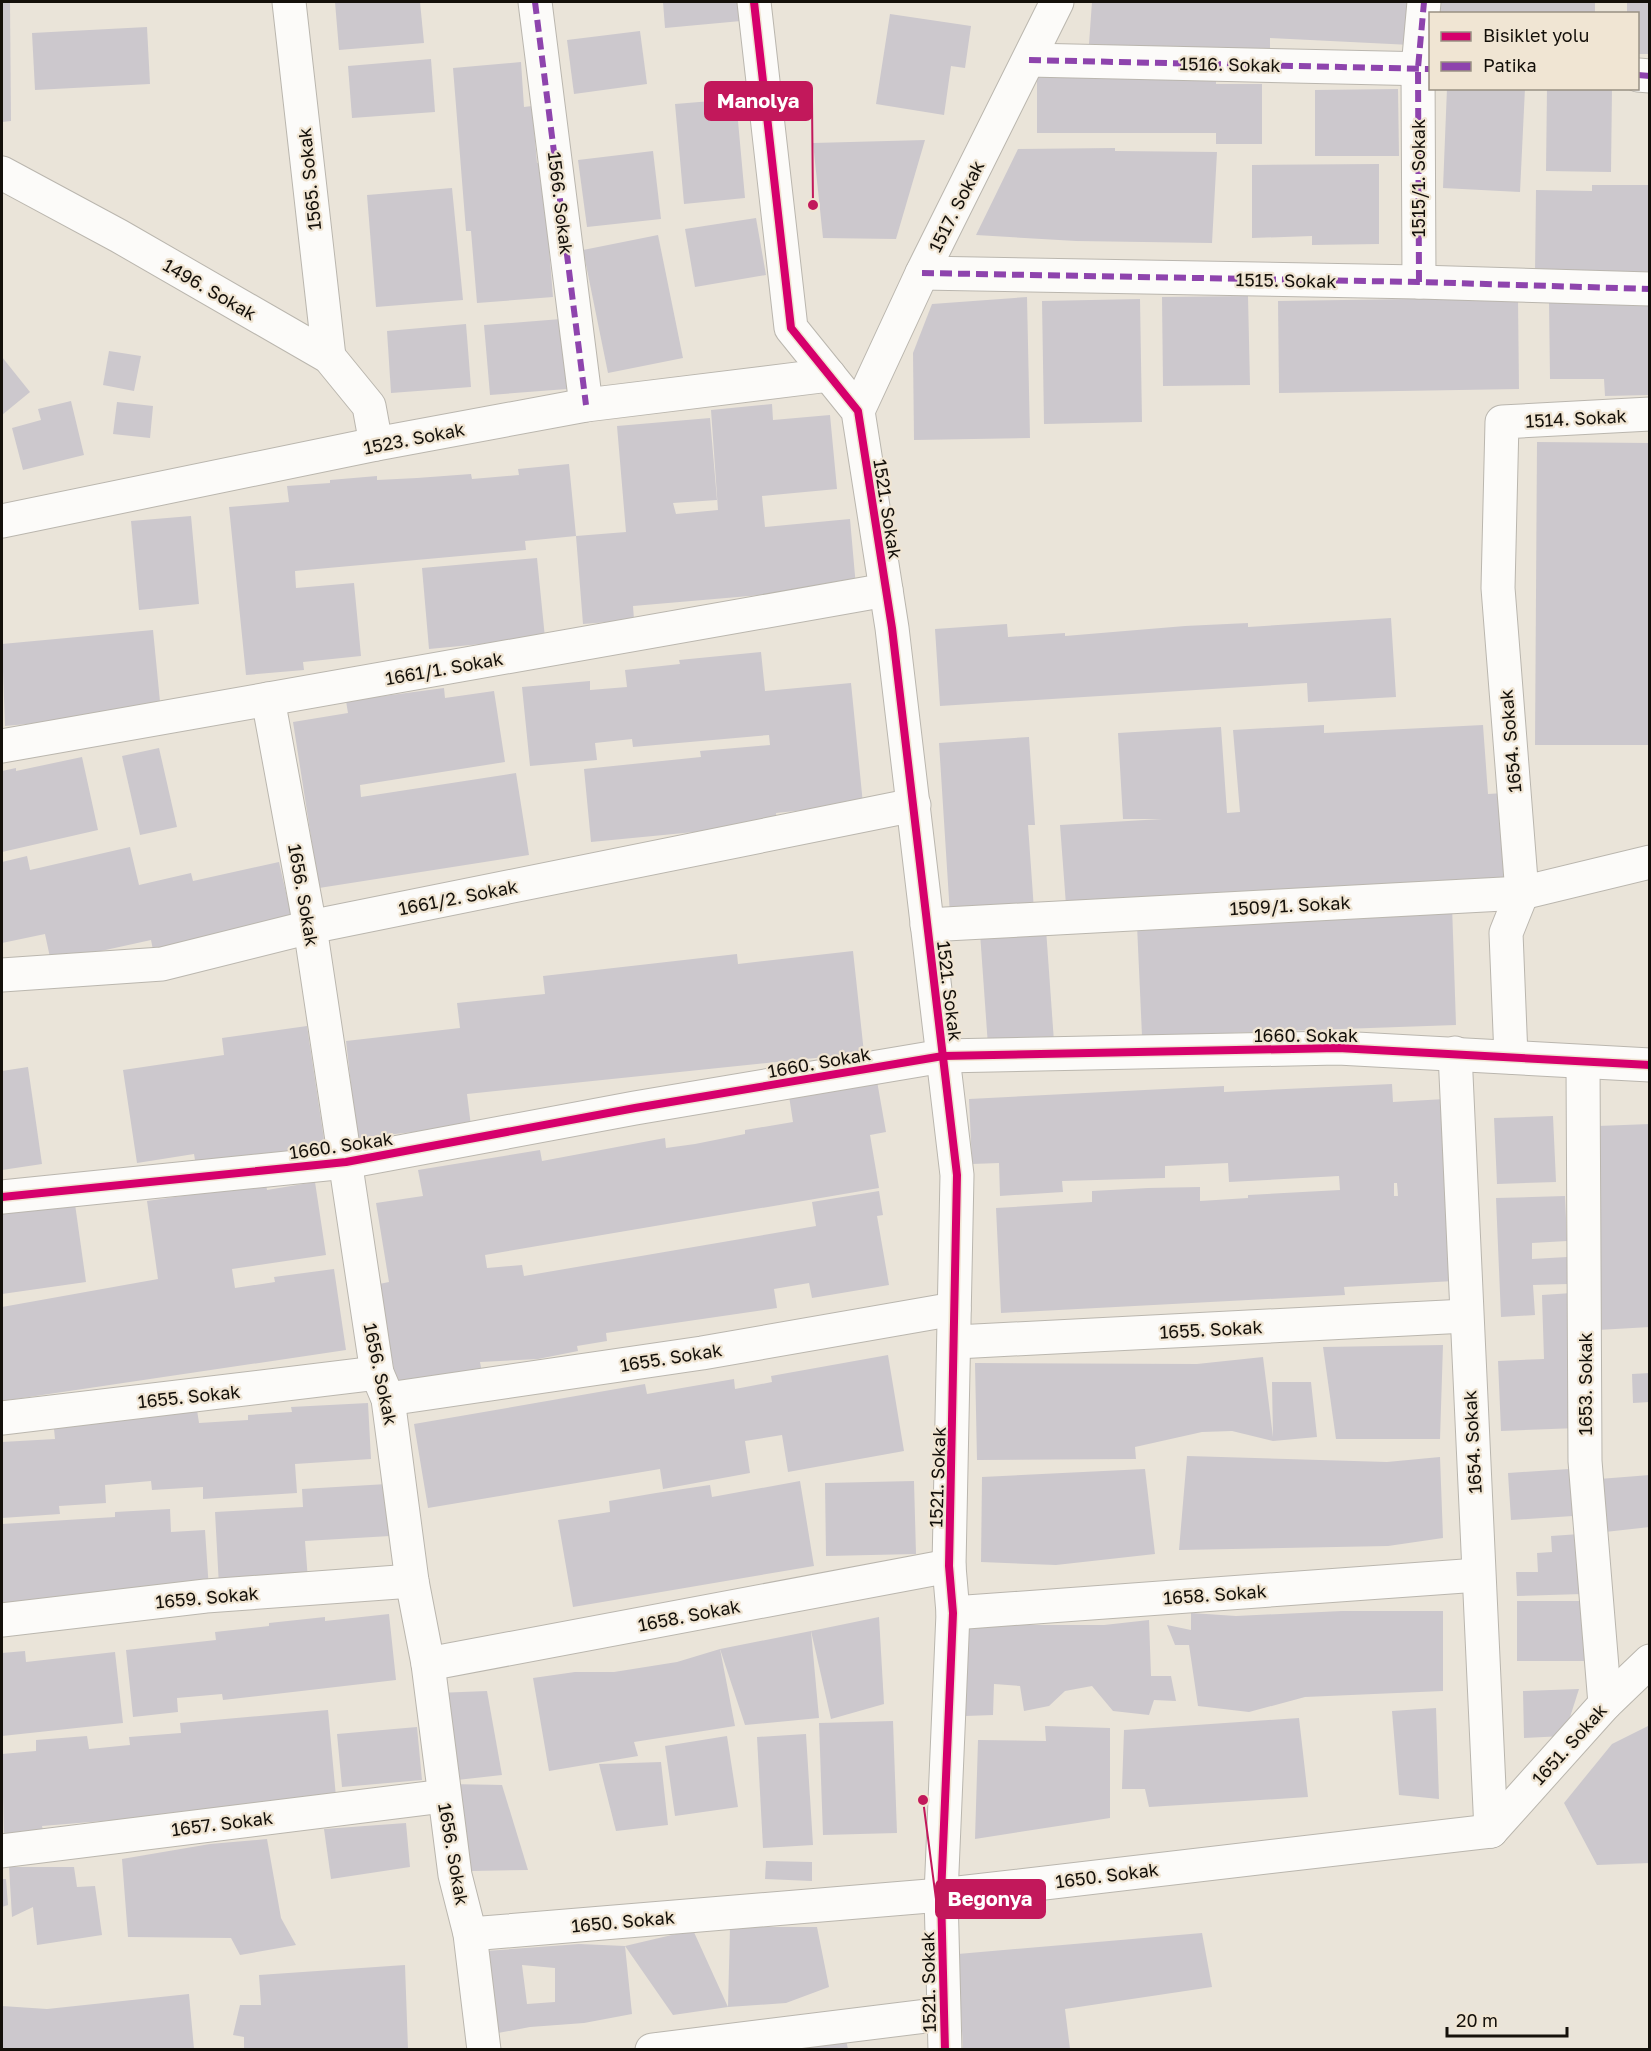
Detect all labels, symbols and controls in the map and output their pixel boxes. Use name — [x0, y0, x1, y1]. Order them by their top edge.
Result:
legend — [1429, 12, 1639, 90]
text: Bisiklet yolu — [1483, 24, 1589, 46]
street label: 1516. Sokak — [1179, 52, 1281, 76]
text: Patika — [1483, 54, 1537, 76]
callout: Manolya — [705, 82, 812, 120]
text: Manolya — [717, 88, 799, 112]
street label: 1515/1. Sokak — [1407, 119, 1429, 237]
street label: 1565. Sokak — [293, 127, 325, 231]
street label: 1566. Sokak — [544, 150, 578, 256]
street label: 1517. Sokak — [923, 156, 989, 256]
street label: 1496. Sokak — [159, 253, 261, 325]
street label: 1515. Sokak — [1235, 268, 1337, 292]
street label: 1514. Sokak — [1525, 404, 1627, 432]
street label: 1523. Sokak — [361, 417, 467, 459]
street label: 1521. Sokak — [869, 457, 907, 561]
street label: 1661/1. Sokak — [383, 647, 505, 689]
street label: 1654. Sokak — [1495, 688, 1525, 794]
street label: 1656. Sokak — [284, 842, 324, 948]
street label: 1661/2. Sokak — [397, 875, 519, 919]
street label: 1509/1. Sokak — [1229, 891, 1351, 919]
street label: 1521. Sokak — [933, 940, 967, 1042]
street label: 1660. Sokak — [1254, 1024, 1358, 1046]
street label: 1660. Sokak — [766, 1042, 872, 1082]
street label: 1660. Sokak — [288, 1127, 394, 1163]
street label: 1655. Sokak — [1159, 1315, 1263, 1343]
street label: 1656. Sokak — [359, 1321, 403, 1427]
street label: 1653. Sokak — [1574, 1332, 1596, 1436]
street label: 1655. Sokak — [618, 1338, 724, 1376]
street label: 1655. Sokak — [137, 1380, 241, 1412]
street label: 1654. Sokak — [1458, 1390, 1486, 1494]
street label: 1521. Sokak — [924, 1426, 950, 1528]
street label: 1658. Sokak — [1163, 1579, 1267, 1609]
street label: 1659. Sokak — [154, 1582, 260, 1612]
street label: 1658. Sokak — [636, 1594, 742, 1636]
street label: 1651. Sokak — [1527, 1699, 1611, 1789]
street label: 1656. Sokak — [434, 1801, 474, 1907]
street label: 1657. Sokak — [170, 1806, 274, 1840]
street label: 1650. Sokak — [1054, 1858, 1160, 1892]
callout: Begonya — [936, 1880, 1045, 1918]
text: Begonya — [948, 1886, 1032, 1910]
street label: 1650. Sokak — [570, 1906, 676, 1936]
street label: 1521. Sokak — [916, 1931, 940, 2033]
scale bar — [1447, 2000, 1567, 2038]
text: 20 m — [1456, 2009, 1498, 2031]

